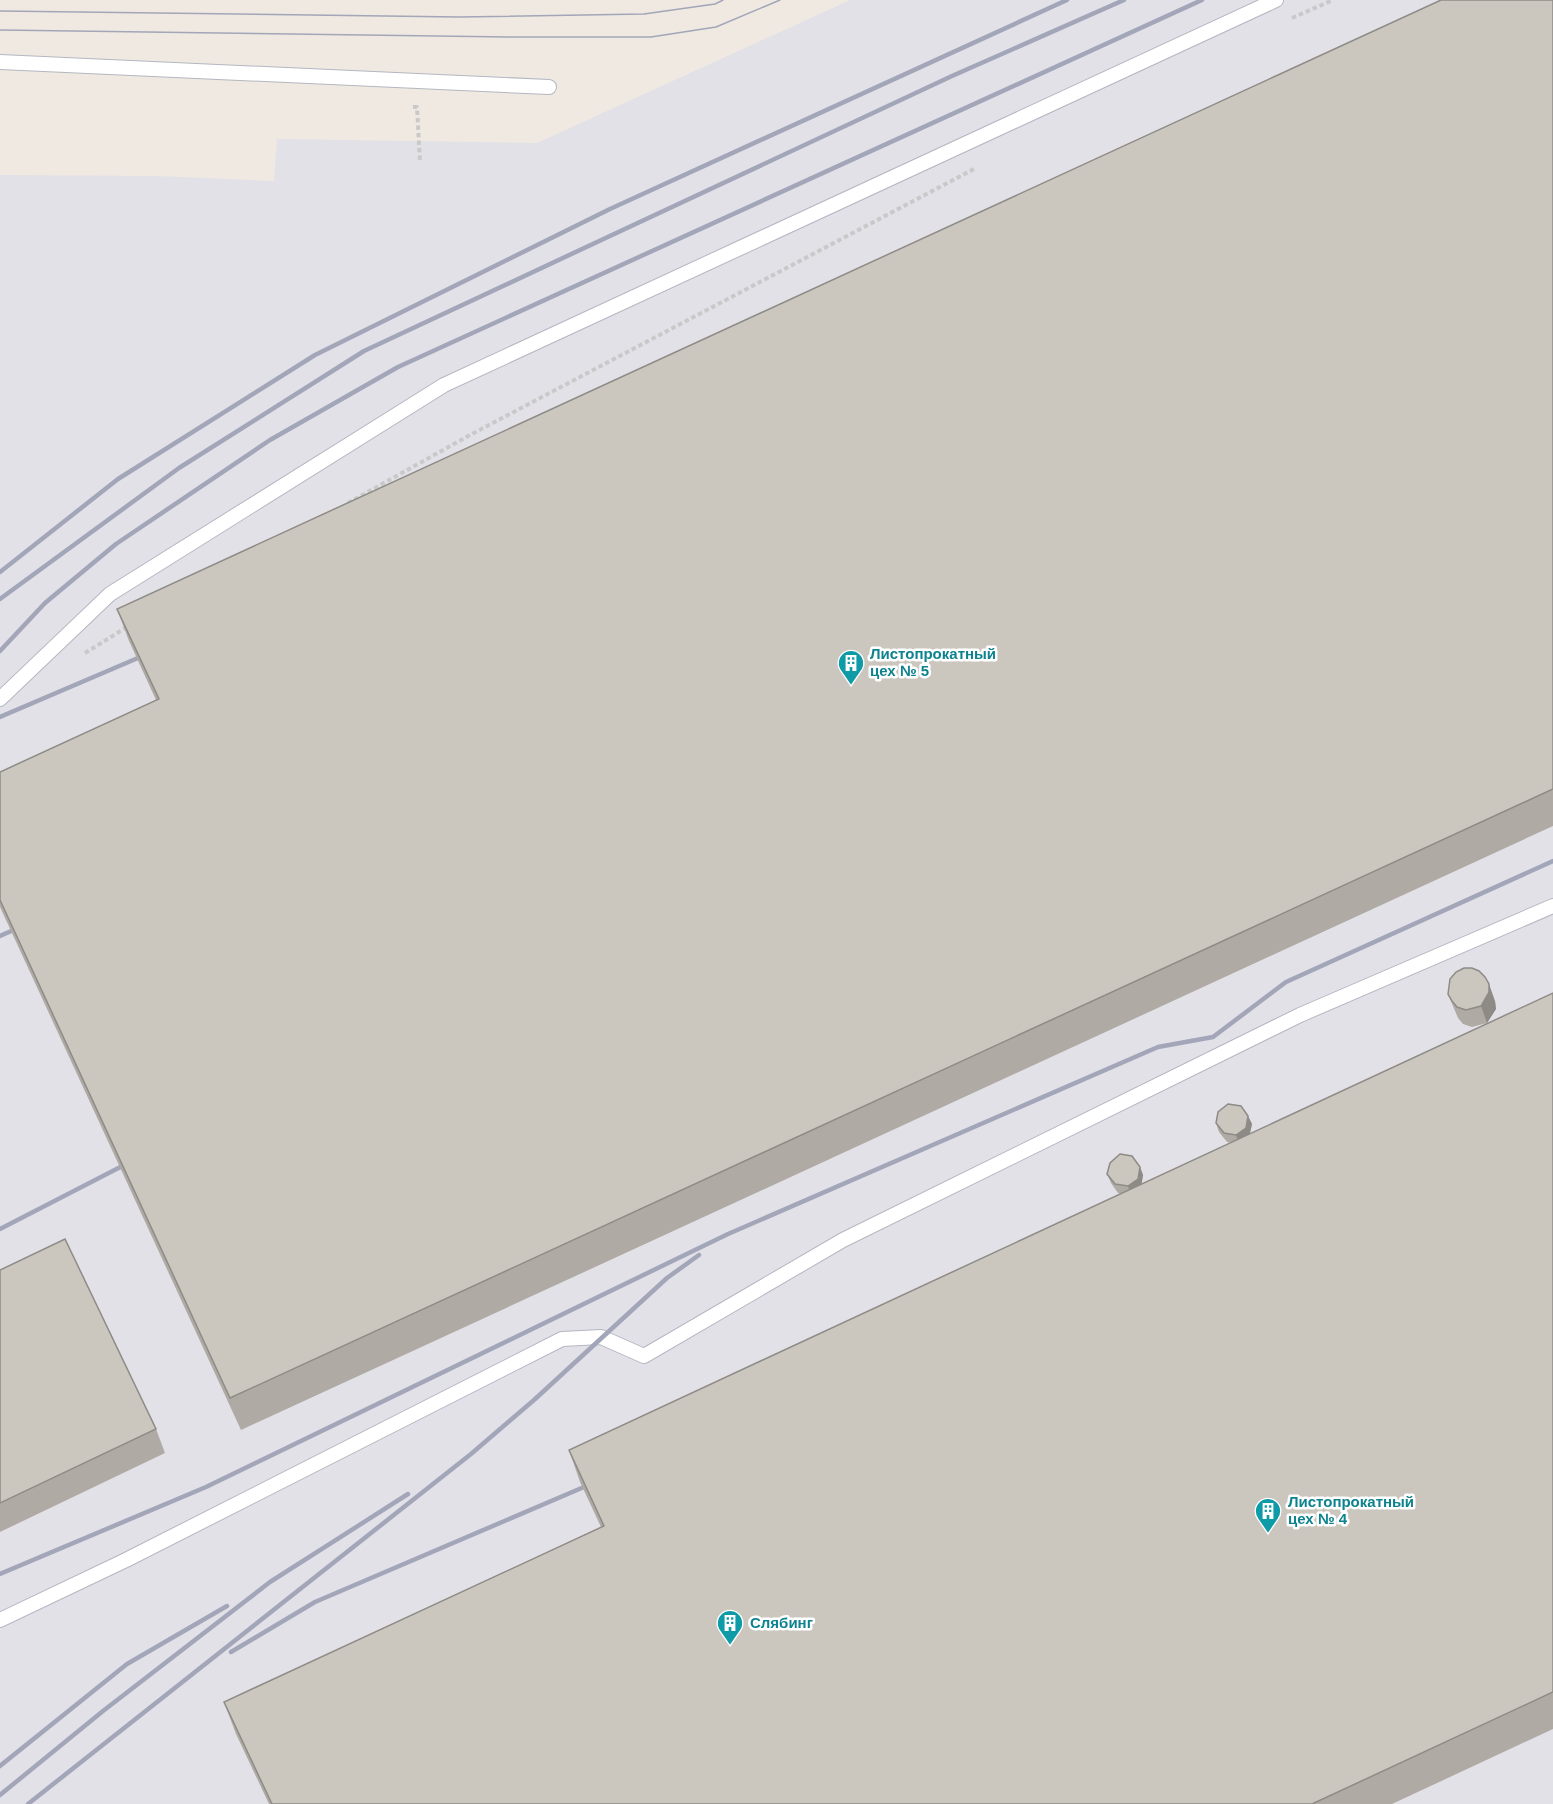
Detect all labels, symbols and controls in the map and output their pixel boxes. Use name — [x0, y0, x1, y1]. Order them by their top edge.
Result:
place label: Листопрокатный цех № 5 — [870, 645, 996, 679]
building icon: Листопрокатный цех № 5 — [836, 648, 866, 686]
place label: Листопрокатный цех № 4 — [1288, 1493, 1414, 1527]
building icon: Листопрокатный цех № 4 — [1253, 1496, 1283, 1534]
building icon: Слябинг — [715, 1608, 745, 1646]
place label: Слябинг — [750, 1614, 813, 1631]

